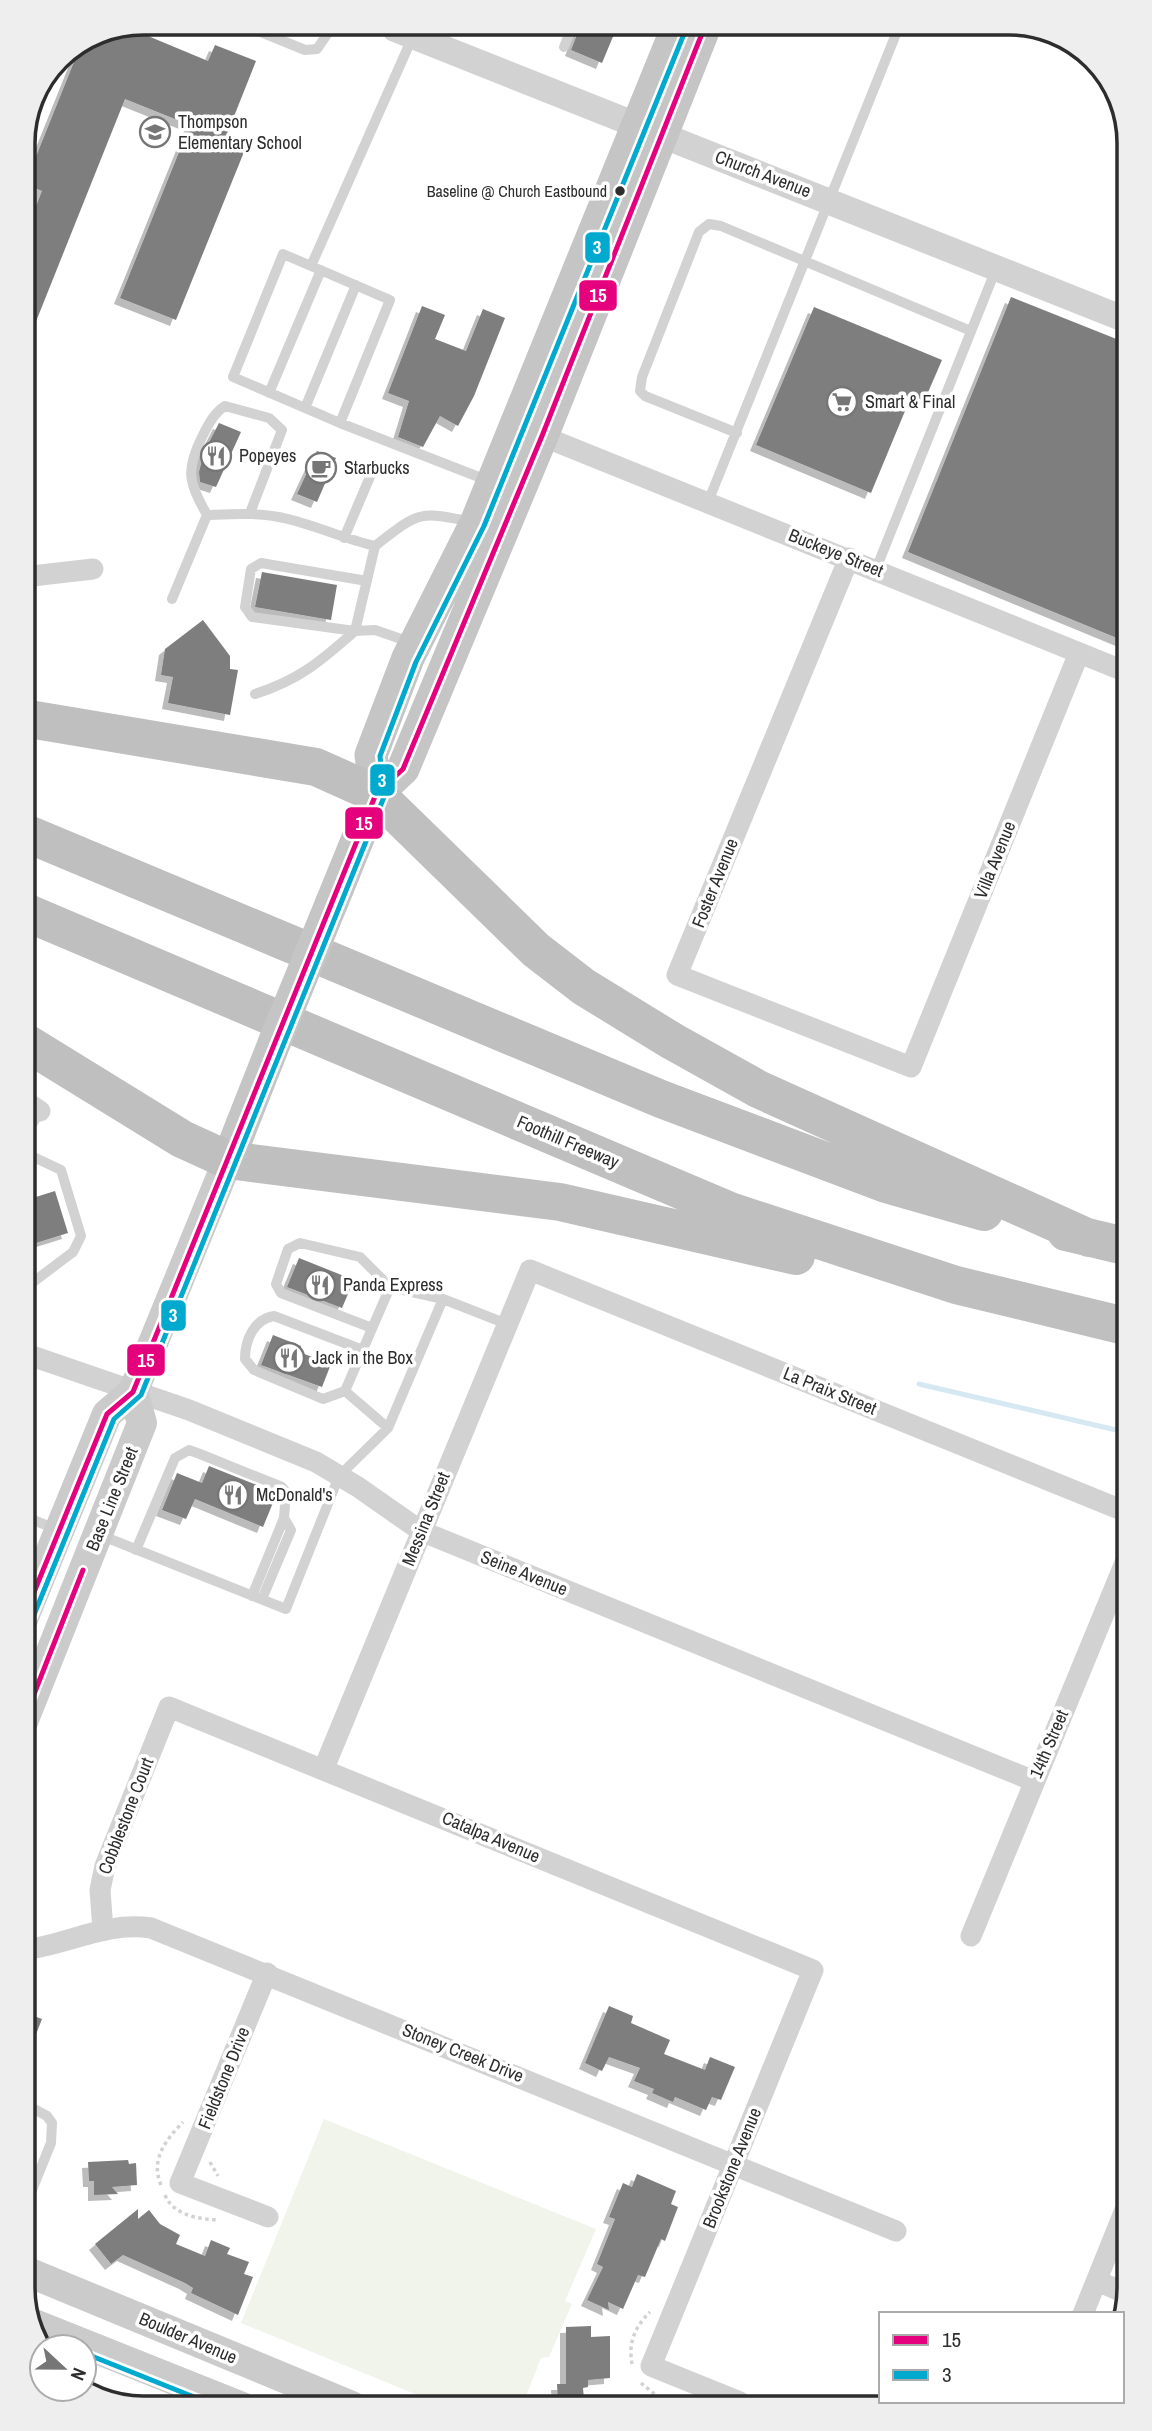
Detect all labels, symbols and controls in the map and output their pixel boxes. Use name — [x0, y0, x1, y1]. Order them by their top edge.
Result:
place label: Thompson Elementary School — [178, 109, 302, 155]
school or university icon: Thompson Elementary School — [138, 115, 172, 149]
street label: Church Avenue — [712, 144, 815, 203]
place label: Baseline @ Church Eastbound — [427, 180, 607, 202]
marker: Baseline @ Church Eastbound — [613, 184, 627, 198]
line badge: 3 — [584, 231, 611, 264]
text: 3 — [593, 234, 602, 260]
line badge: 15 — [578, 279, 618, 312]
text: 15 — [589, 282, 607, 308]
supermarket icon: Smart & Final — [825, 385, 859, 419]
place label: Smart & Final — [865, 389, 955, 414]
restaurant icon: Popeyes — [199, 439, 233, 473]
place label: Popeyes — [239, 443, 296, 468]
cafe icon: Starbucks — [304, 451, 338, 485]
place label: Starbucks — [344, 455, 410, 480]
street label: Buckeye Street — [785, 522, 887, 583]
line badge: 3 — [369, 763, 396, 797]
text: 3 — [378, 767, 387, 793]
line badge: 15 — [344, 806, 384, 840]
text: 15 — [355, 810, 373, 836]
street label: Villa Avenue — [968, 817, 1021, 902]
street label: Foster Avenue — [685, 834, 744, 931]
street label: Foothill Freeway — [513, 1109, 624, 1174]
restaurant icon: Panda Express — [303, 1268, 337, 1302]
place label: Panda Express — [343, 1272, 443, 1297]
line badge: 3 — [160, 1299, 187, 1332]
text: 3 — [169, 1302, 178, 1328]
restaurant icon: Jack in the Box — [272, 1341, 306, 1375]
line badge: 15 — [126, 1343, 166, 1377]
place label: Jack in the Box — [312, 1345, 414, 1370]
text: 15 — [137, 1347, 155, 1373]
street label: La Praix Street — [780, 1361, 881, 1421]
street label: Base Line Street — [79, 1443, 144, 1554]
street label: Messina Street — [395, 1468, 456, 1570]
restaurant icon: McDonald's — [216, 1478, 250, 1512]
place label: McDonald's — [256, 1482, 333, 1507]
street label: Seine Avenue — [477, 1544, 571, 1601]
street label: 14th Street — [1023, 1706, 1074, 1782]
street label: Cobblestone Court — [92, 1754, 159, 1878]
street label: Catalpa Avenue — [438, 1805, 544, 1868]
street label: Stoney Creek Drive — [399, 2017, 528, 2088]
street label: Fieldstone Drive — [192, 2023, 255, 2133]
street label: Brookstone Avenue — [696, 2104, 767, 2232]
street label: Boulder Avenue — [135, 2306, 241, 2369]
legend — [879, 2312, 1124, 2403]
text: 15 — [942, 2325, 961, 2354]
north arrow — [28, 2333, 98, 2403]
text: 3 — [942, 2360, 952, 2389]
text: N — [65, 2364, 93, 2384]

